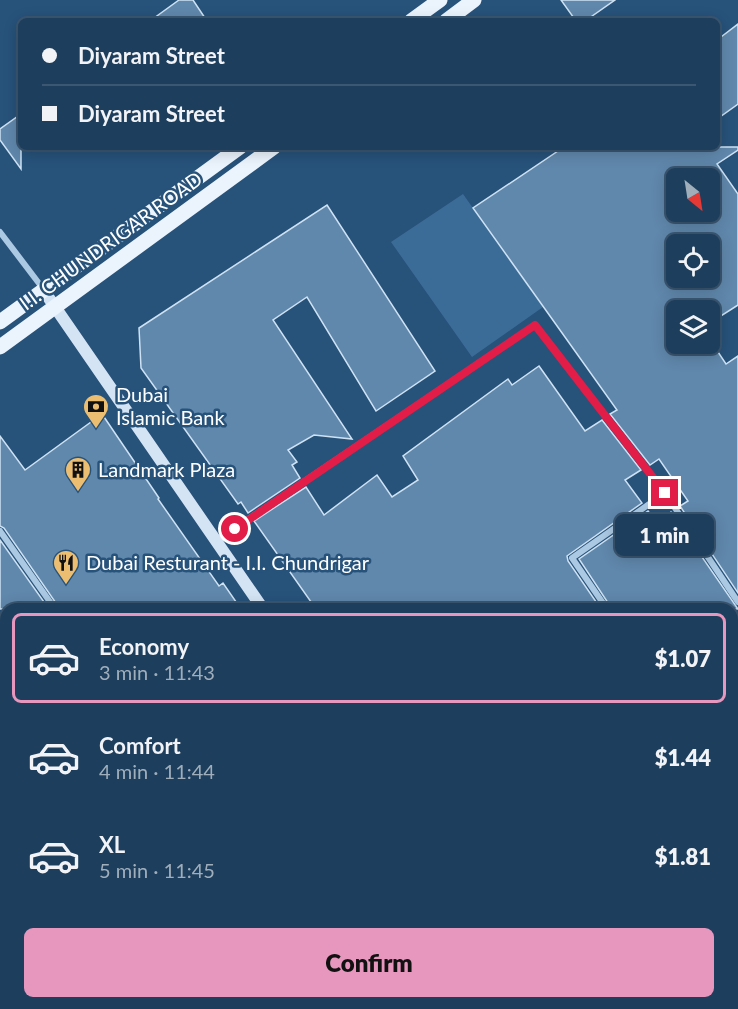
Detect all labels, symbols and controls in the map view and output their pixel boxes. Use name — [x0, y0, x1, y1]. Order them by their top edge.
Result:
text: Diyaram Street — [78, 42, 225, 69]
text: Diyaram Street — [78, 100, 225, 127]
street label: I.I. CHUNDRIGAR ROAD — [14, 166, 207, 315]
north arrow — [666, 168, 720, 222]
map controls — [666, 168, 720, 354]
button: locate — [666, 234, 720, 288]
button: layers — [666, 300, 720, 354]
place label: Dubai Islamic Bank — [116, 382, 225, 429]
bank icon: Dubai Islamic Bank — [81, 392, 111, 430]
building icon: Landmark Plaza — [63, 455, 93, 493]
place label: Landmark Plaza — [98, 457, 235, 481]
route end — [651, 479, 678, 506]
callout: 1 min — [616, 514, 714, 556]
route start — [221, 515, 248, 542]
text: 1 min — [640, 523, 689, 547]
restaurant icon: Dubai Resturant - I.I. Chundrigar — [51, 548, 81, 586]
place label: Dubai Resturant - I.I. Chundrigar — [86, 550, 370, 574]
icon: car — [27, 631, 81, 685]
text: Economy — [99, 633, 189, 660]
text: $1.07 — [655, 645, 711, 672]
text: 3 min · 11:43 — [99, 660, 215, 684]
icon: car — [27, 730, 81, 784]
text: Comfort — [99, 732, 181, 759]
text: $1.44 — [655, 744, 711, 771]
text: 4 min · 11:44 — [99, 759, 215, 783]
icon: car — [27, 829, 81, 883]
text: XL — [99, 831, 125, 858]
text: $1.81 — [655, 843, 711, 870]
text: 5 min · 11:45 — [99, 858, 215, 882]
button: Confirm — [24, 928, 714, 997]

